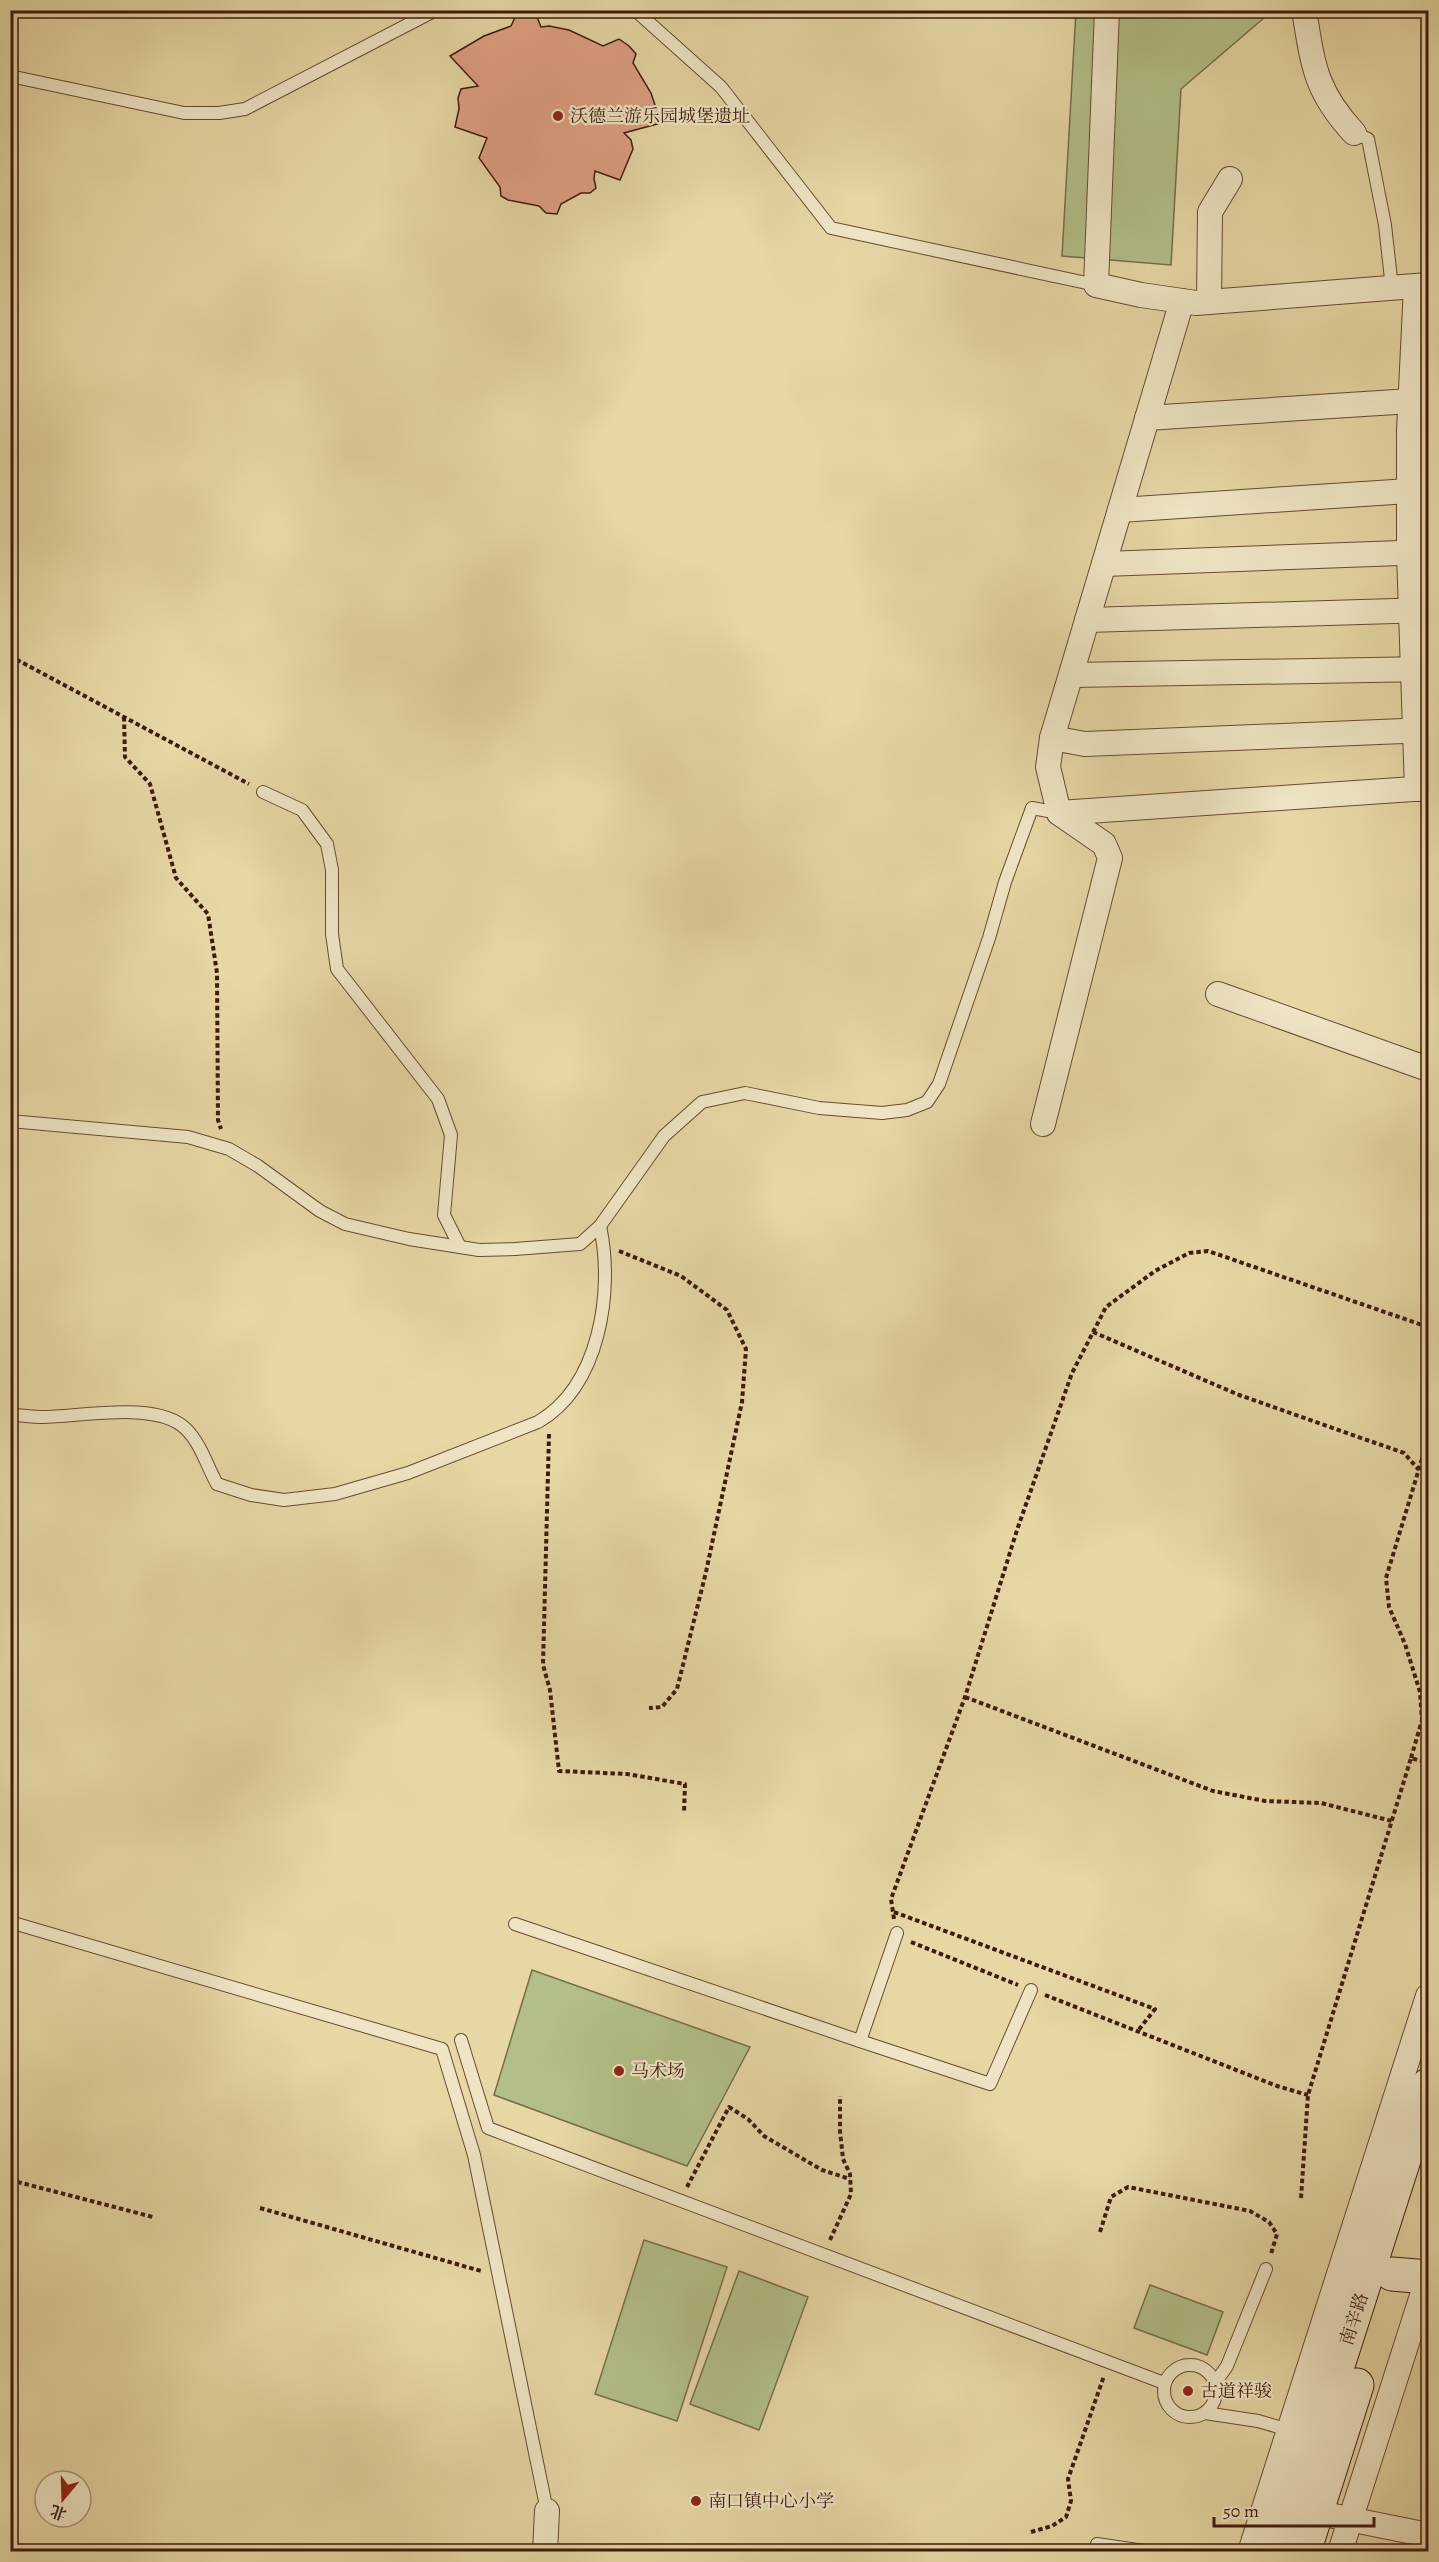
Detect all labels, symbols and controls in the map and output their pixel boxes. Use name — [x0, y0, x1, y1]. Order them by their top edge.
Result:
place label: 沃德兰游乐园城堡遗址 — [570, 104, 750, 128]
marker: 沃德兰游乐园城堡遗址 — [551, 109, 565, 123]
place label: 马术场 — [631, 2059, 685, 2083]
marker: 马术场 — [612, 2064, 626, 2078]
street label: 南辛路 — [1334, 2290, 1374, 2348]
place label: 古道祥骏 — [1200, 2379, 1272, 2403]
marker: 古道祥骏 — [1181, 2384, 1195, 2398]
north arrow — [33, 2469, 93, 2529]
place label: 南口镇中心小学 — [708, 2489, 834, 2513]
scale bar — [1214, 2490, 1374, 2528]
marker: 南口镇中心小学 — [689, 2494, 703, 2508]
text: 北 — [47, 2499, 70, 2525]
text: 50 m — [1223, 2499, 1259, 2523]

